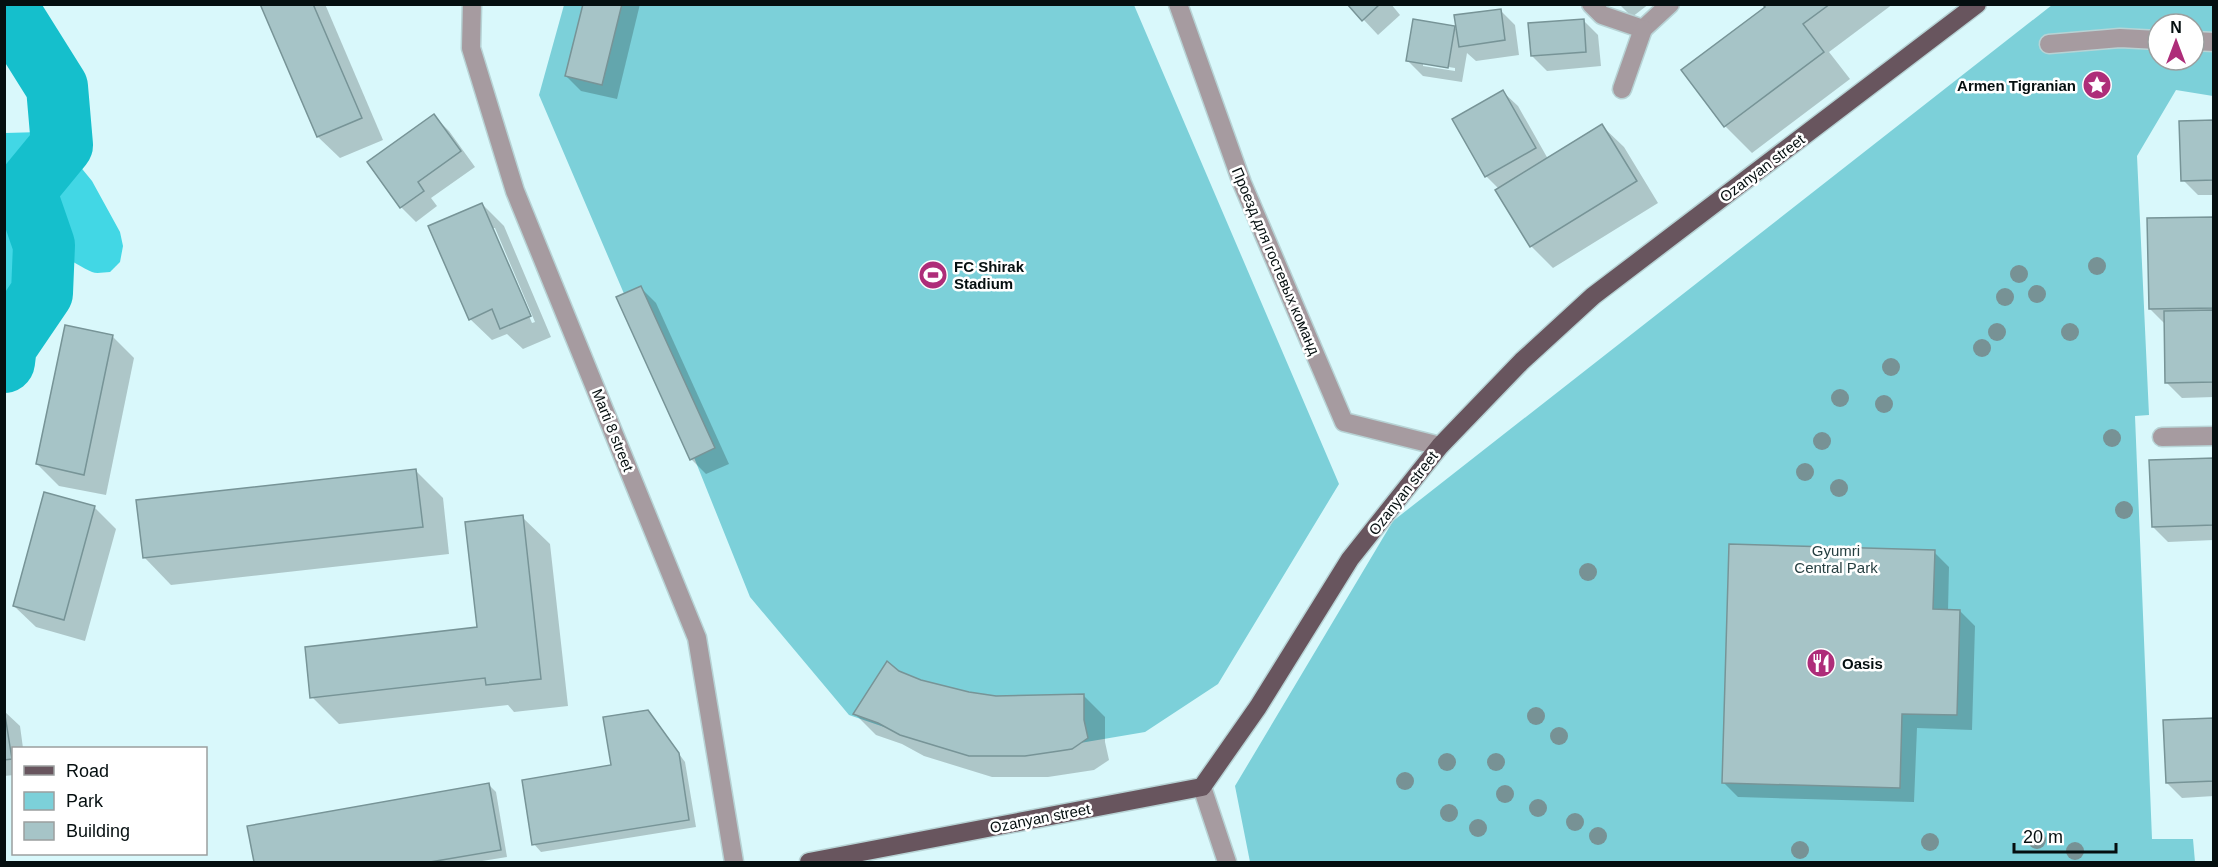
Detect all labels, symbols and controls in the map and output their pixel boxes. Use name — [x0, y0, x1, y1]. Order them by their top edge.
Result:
north arrow — [2146, 12, 2206, 72]
text: N — [2170, 19, 2182, 36]
place icon: Armen Tigranian — [2081, 69, 2113, 101]
place label: Armen Tigranian — [1957, 77, 2076, 94]
street label: Ozanyan street — [1716, 130, 1808, 205]
street label: Проезд для гостевых команд — [1229, 165, 1323, 357]
place label: FC Shirak Stadium — [954, 258, 1025, 292]
sports icon: FC Shirak Stadium — [917, 259, 949, 291]
street label: Marti 8 street — [589, 386, 638, 475]
street label: Ozanyan street — [1365, 447, 1442, 538]
park label: Gyumri Central Park — [1794, 542, 1878, 576]
restaurant icon: Oasis — [1805, 647, 1837, 679]
place label: Oasis — [1842, 655, 1883, 672]
legend — [12, 747, 207, 855]
text: Road — [66, 761, 109, 781]
text: Park — [66, 791, 104, 811]
street label: Ozanyan street — [988, 800, 1092, 836]
scale bar — [2014, 816, 2116, 854]
text: Building — [66, 821, 130, 841]
text: 20 m — [2023, 827, 2063, 847]

